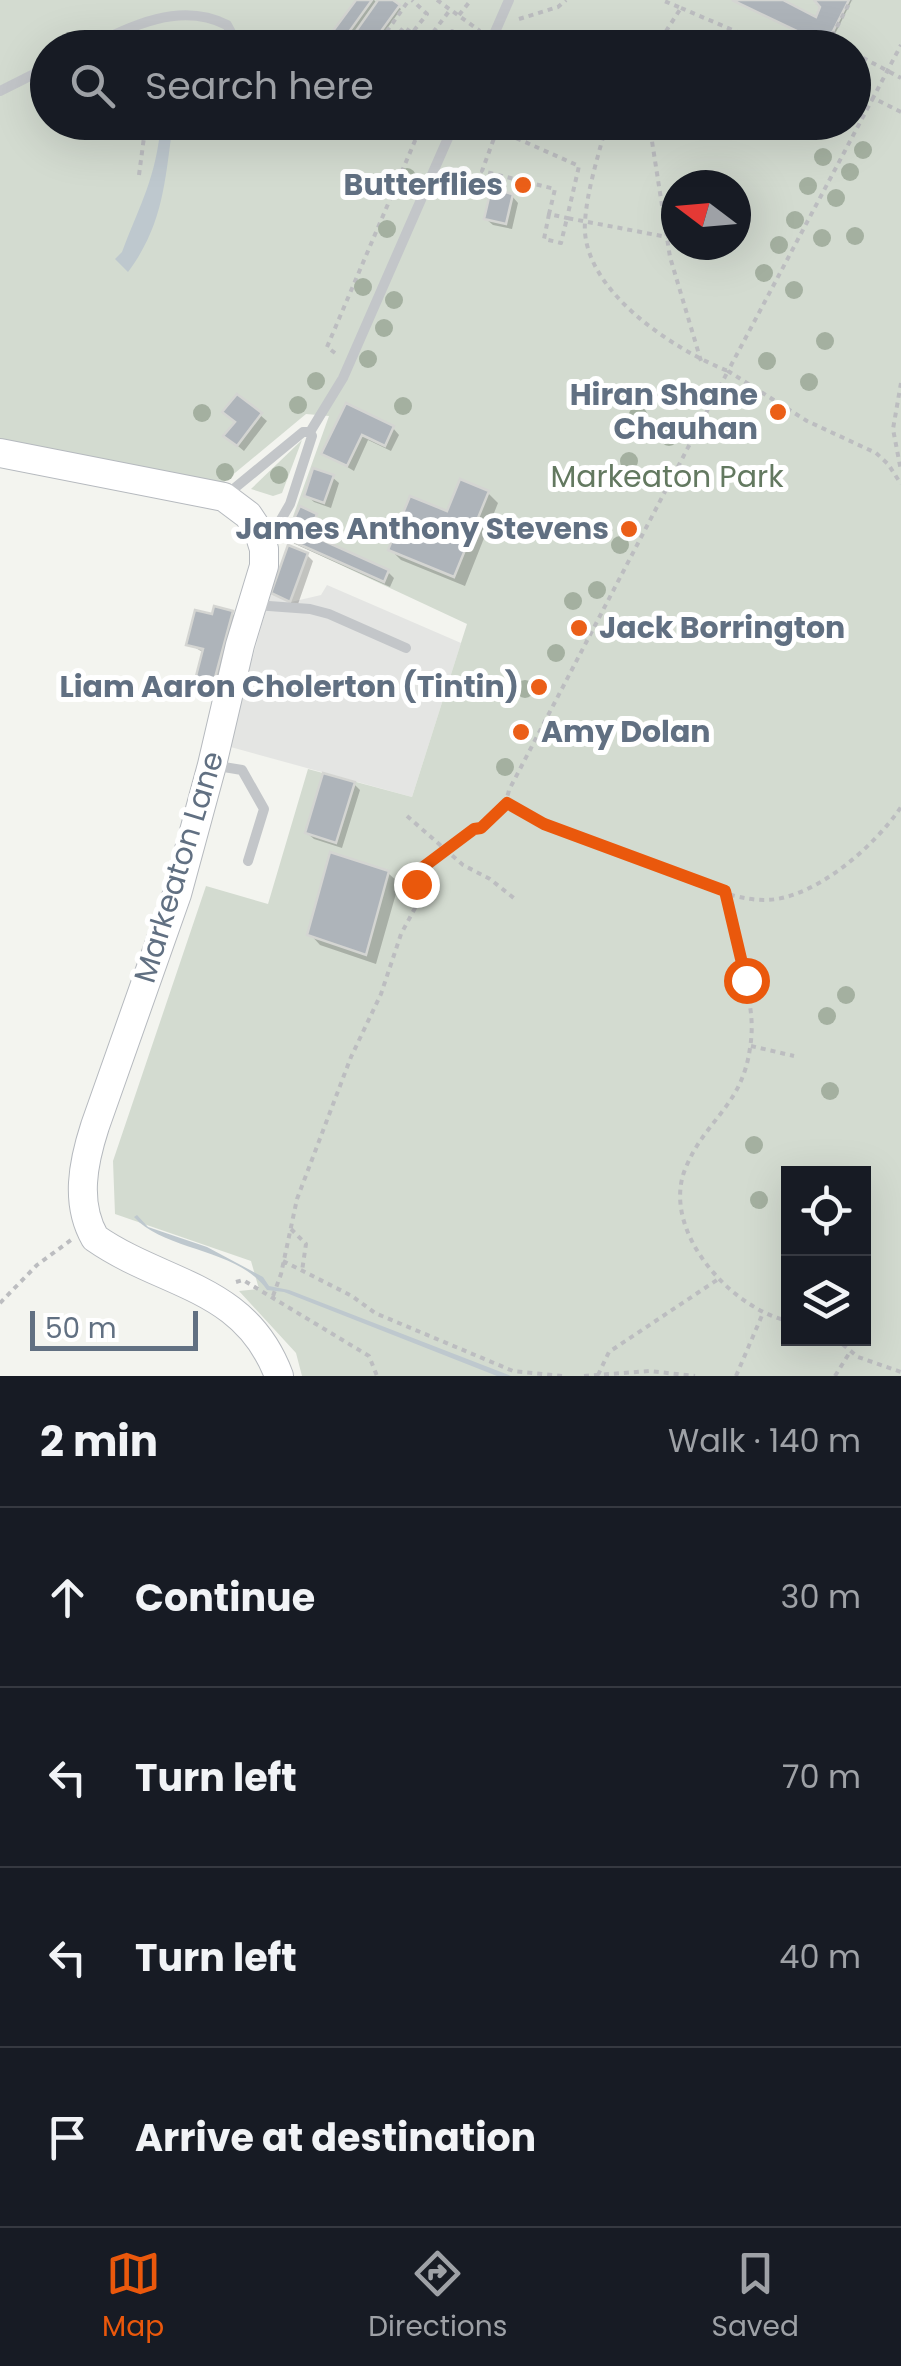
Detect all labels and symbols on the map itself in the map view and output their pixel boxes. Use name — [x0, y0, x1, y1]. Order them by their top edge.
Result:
place label: Butterflies — [344, 163, 503, 206]
north arrow — [661, 170, 751, 260]
marker: Butterflies — [512, 174, 534, 196]
place label: Hiran Shane Chauhan — [570, 373, 758, 450]
marker: Hiran Shane Chauhan — [767, 401, 789, 423]
park label: Markeaton Park — [550, 455, 784, 498]
place label: James Anthony Stevens — [235, 507, 609, 550]
marker: James Anthony Stevens — [618, 518, 640, 540]
place label: Jack Borrington — [599, 606, 845, 649]
marker: Jack Borrington — [568, 617, 590, 639]
place label: Liam Aaron Cholerton (Tintin) — [59, 665, 519, 708]
marker: Liam Aaron Cholerton (Tintin) — [528, 676, 550, 698]
place label: Amy Dolan — [541, 710, 711, 753]
marker: Amy Dolan — [510, 721, 532, 743]
street label: Markeaton Lane — [123, 746, 234, 988]
route end — [394, 862, 440, 908]
route start — [724, 958, 770, 1004]
scale bar — [30, 1306, 198, 1350]

